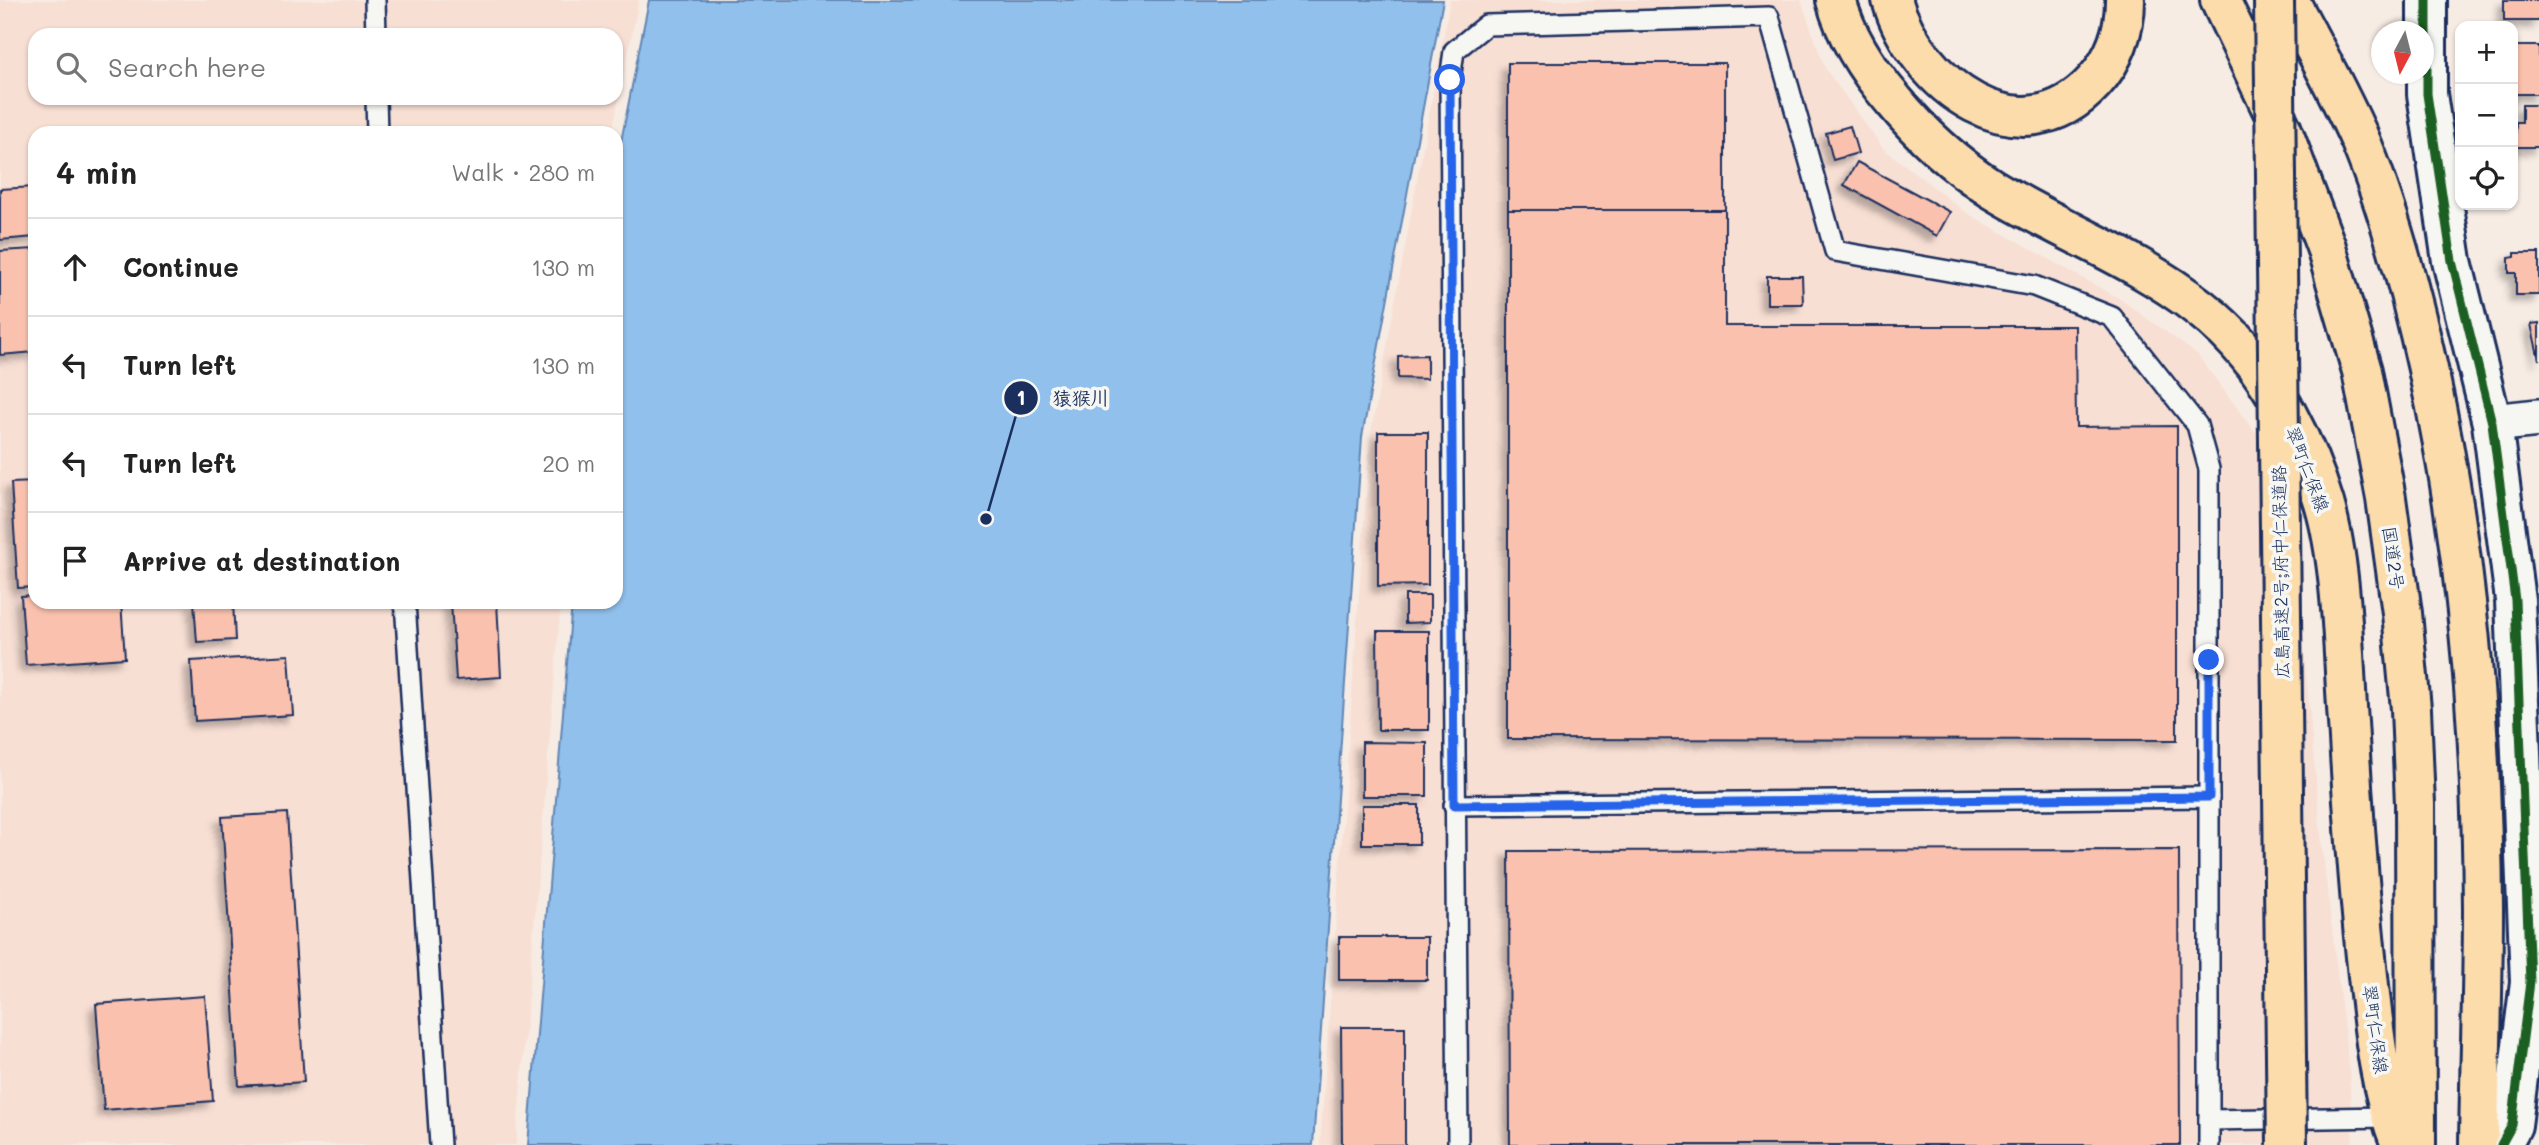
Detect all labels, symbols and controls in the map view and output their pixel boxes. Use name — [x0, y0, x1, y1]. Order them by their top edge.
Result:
north arrow — [2371, 21, 2434, 84]
map controls — [2455, 21, 2518, 210]
button: + — [2455, 21, 2518, 84]
search box — [28, 28, 623, 105]
icon: search — [52, 48, 90, 86]
text: Search here — [108, 50, 266, 84]
route start — [1434, 64, 1465, 95]
button: − — [2455, 84, 2518, 147]
button: locate — [2455, 147, 2518, 210]
text: 4 min — [56, 152, 137, 192]
text: Walk · 280 m — [451, 157, 595, 187]
icon: ahead — [56, 248, 94, 286]
text: Continue — [123, 250, 239, 284]
text: 130 m — [531, 252, 595, 282]
icon: left — [56, 346, 94, 384]
text: Turn left — [123, 348, 236, 382]
text: 130 m — [531, 350, 595, 380]
callout: 猿猴川 — [1003, 378, 1123, 418]
text: 1 — [1016, 383, 1026, 410]
text: 猿猴川 — [1052, 385, 1110, 410]
street label: 翠町仁保線 — [2281, 423, 2335, 515]
icon: left — [56, 444, 94, 482]
text: Turn left — [123, 446, 236, 480]
text: 20 m — [542, 448, 595, 478]
street label: 広島高速2号;府中仁保道路 — [2266, 465, 2294, 679]
street label: 国道2号 — [2378, 525, 2410, 591]
icon: arrive — [56, 542, 94, 580]
text: Arrive at destination — [123, 544, 400, 578]
route end — [2193, 644, 2224, 675]
street label: 翠町仁保線 — [2358, 983, 2394, 1075]

